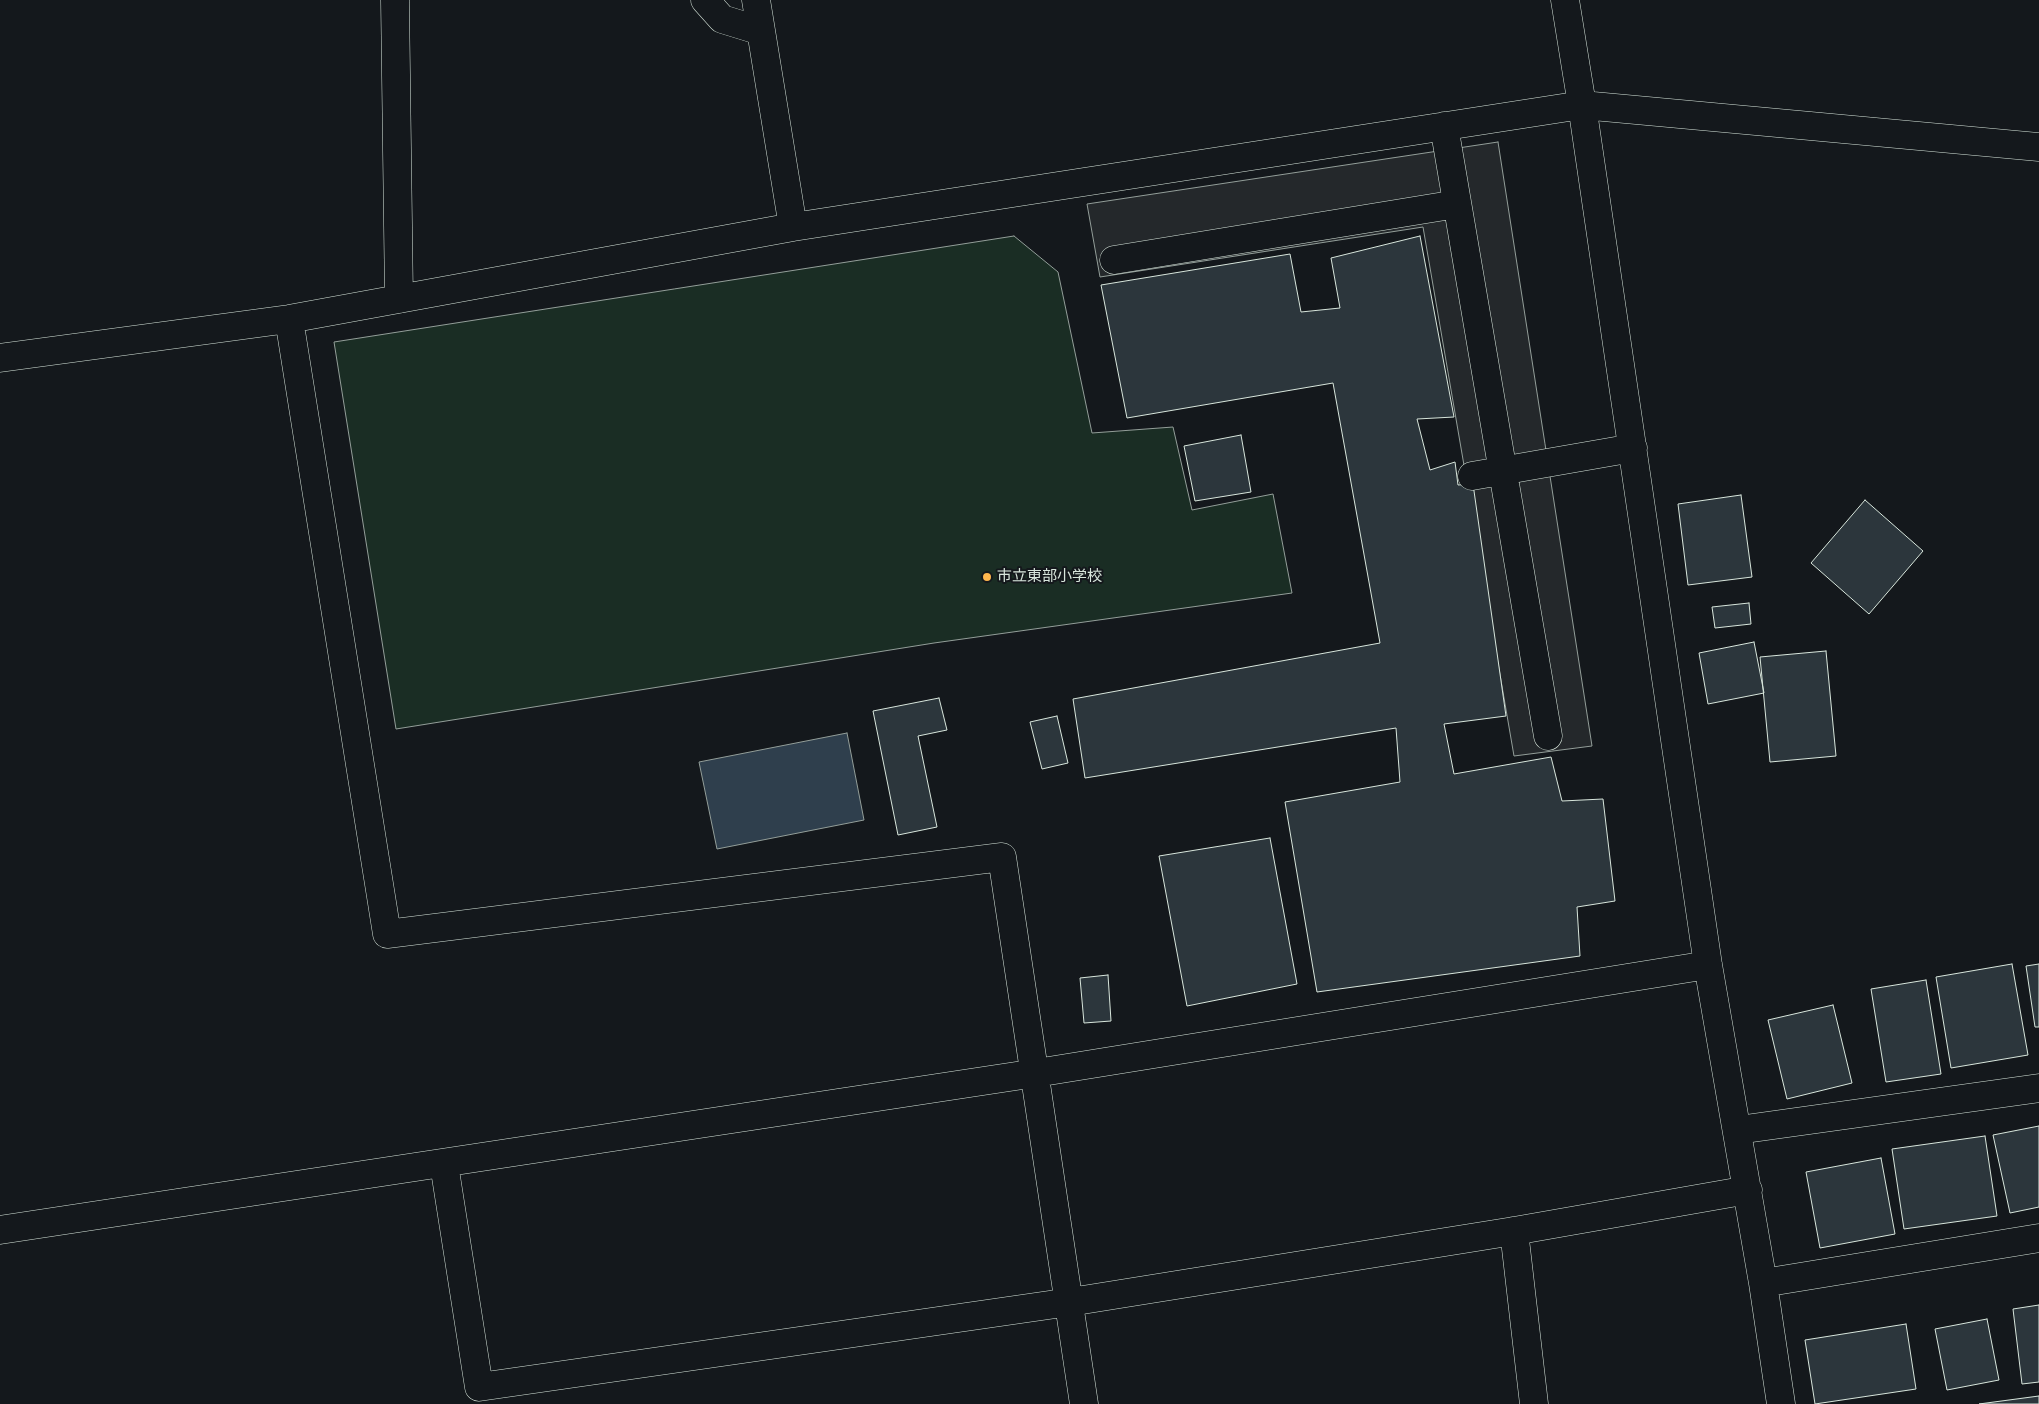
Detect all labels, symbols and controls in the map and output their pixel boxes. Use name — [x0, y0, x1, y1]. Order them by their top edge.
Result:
place label: 市立東部小学校 — [997, 568, 1102, 586]
marker: 市立東部小学校 — [981, 571, 993, 583]

